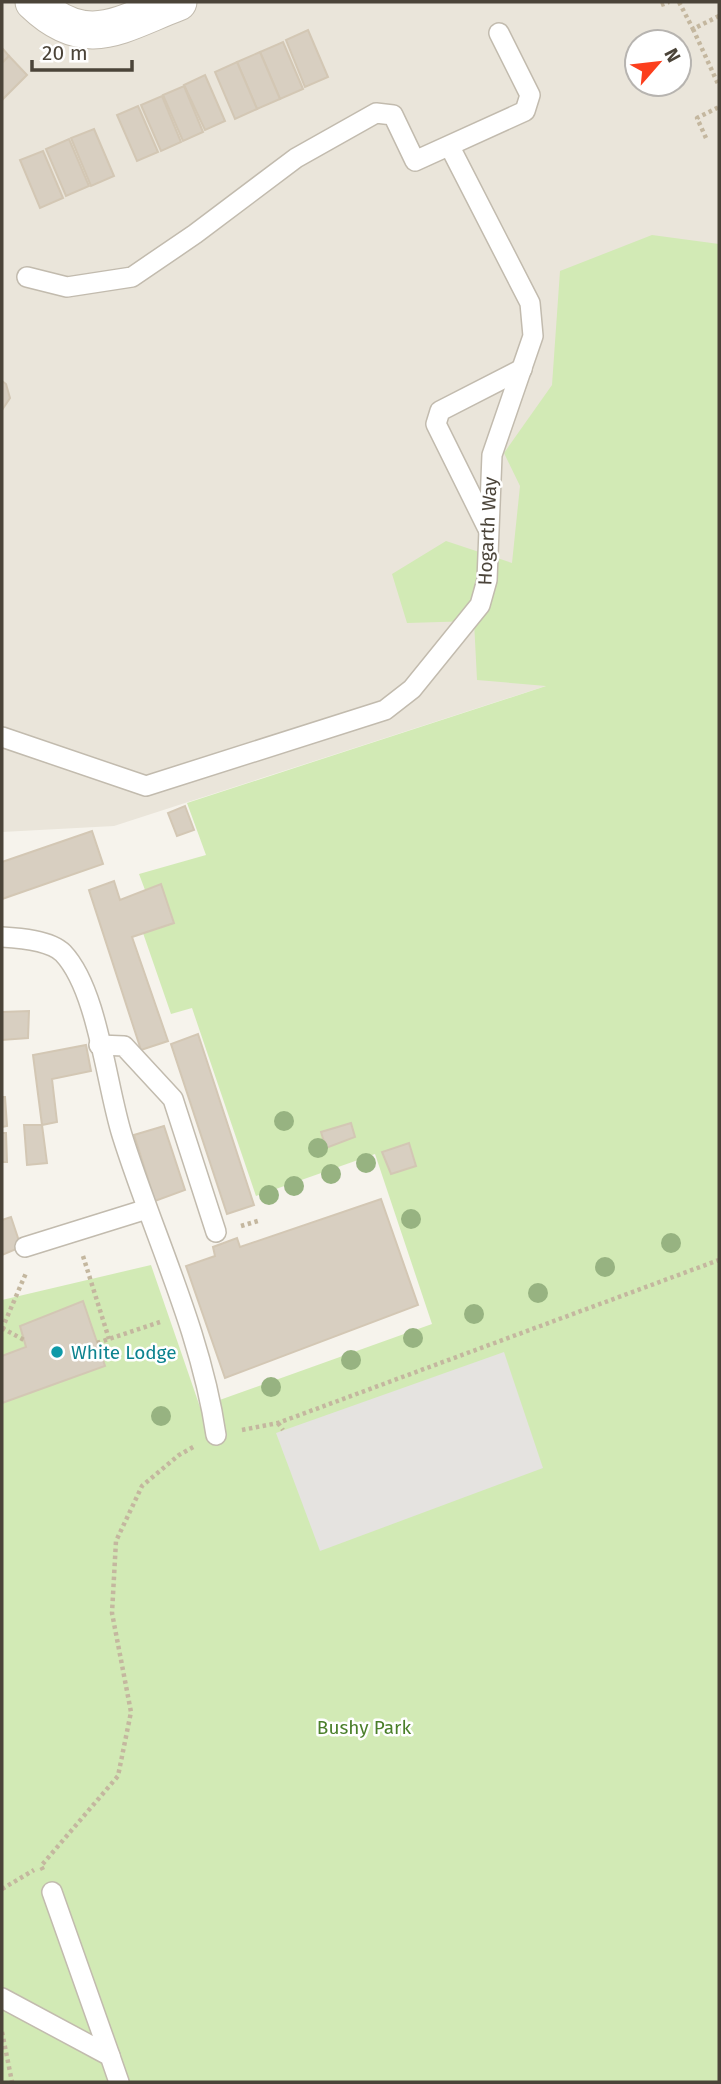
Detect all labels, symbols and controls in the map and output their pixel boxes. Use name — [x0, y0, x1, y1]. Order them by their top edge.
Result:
scale bar — [32, 28, 131, 72]
north arrow — [623, 28, 693, 98]
text: 20 m — [42, 40, 88, 66]
text: N — [659, 44, 686, 66]
street label: Hogarth Way — [473, 475, 502, 586]
place label: White Lodge — [71, 1341, 177, 1364]
marker: White Lodge — [49, 1344, 65, 1360]
park label: Bushy Park — [317, 1716, 411, 1739]

